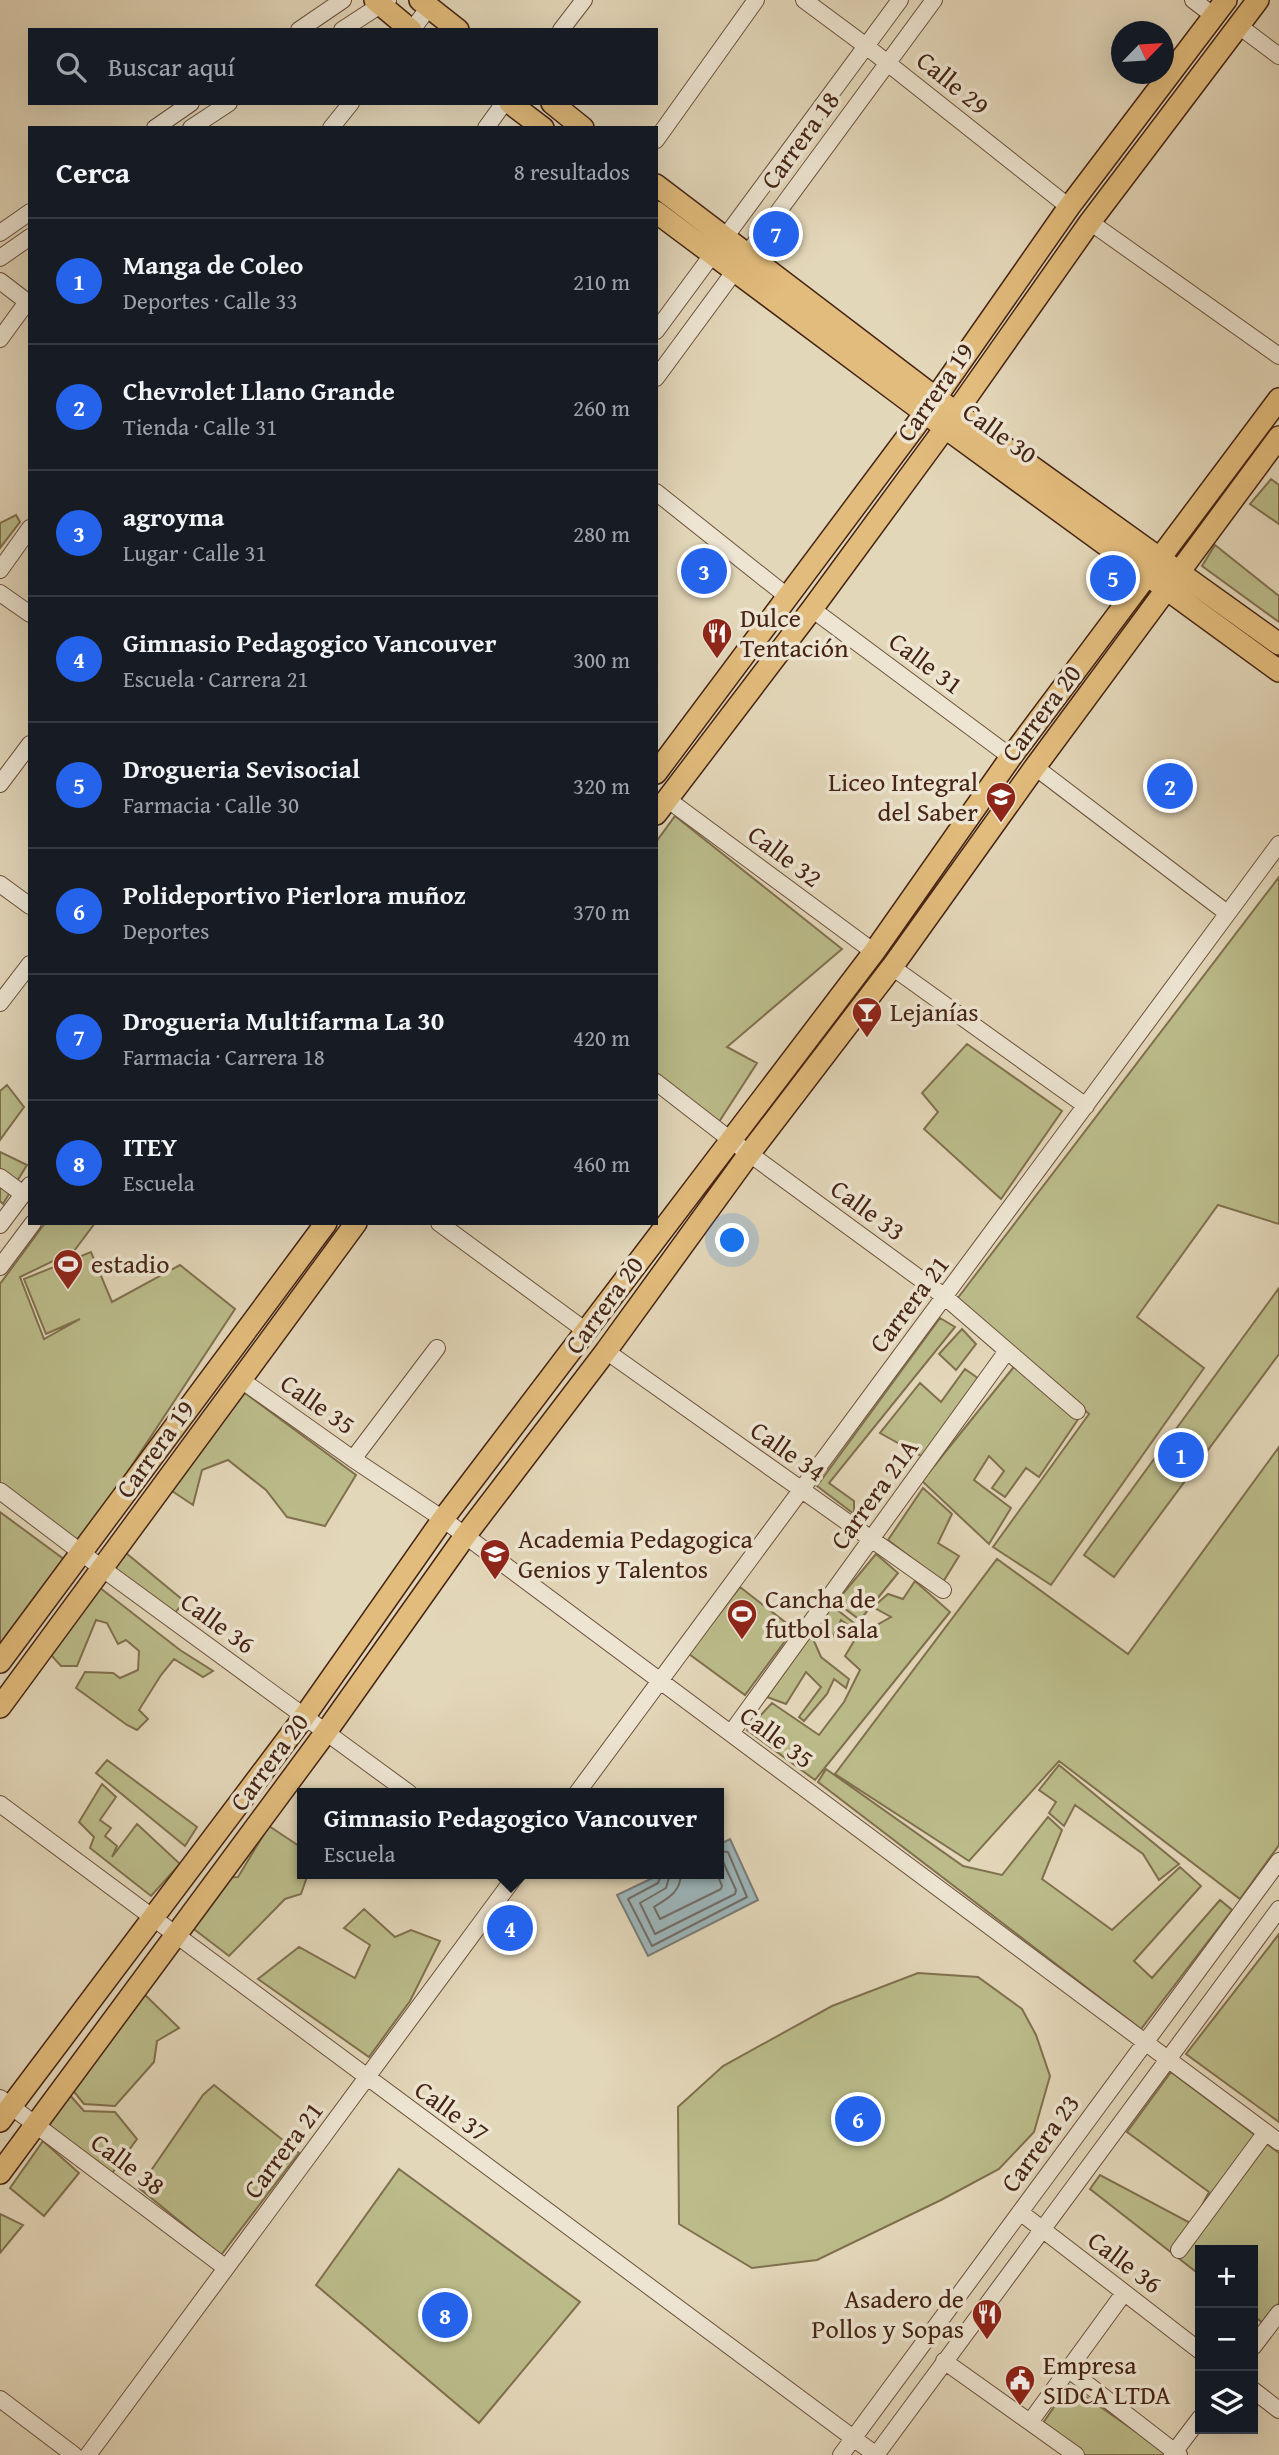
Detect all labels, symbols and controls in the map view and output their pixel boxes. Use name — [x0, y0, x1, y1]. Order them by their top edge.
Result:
north arrow — [1111, 21, 1174, 84]
search box — [28, 28, 658, 105]
street label: Calle 29 — [908, 41, 998, 124]
text: Buscar aquí — [108, 47, 235, 86]
icon: search — [52, 48, 90, 86]
street label: Carrera 18 — [751, 82, 849, 197]
text: Cerca — [56, 150, 130, 194]
text: 8 resultados — [514, 155, 630, 188]
pin: 7 — [753, 208, 799, 260]
text: Manga de Coleo — [123, 245, 303, 284]
text: 1 — [73, 265, 85, 298]
text: 210 m — [573, 265, 630, 298]
text: Deportes · Calle 33 — [123, 284, 298, 317]
street label: Carrera 19 — [886, 334, 983, 449]
text: Chevrolet Llano Grande — [123, 371, 395, 410]
text: 2 — [73, 391, 85, 424]
text: 260 m — [573, 391, 630, 424]
street label: Calle 30 — [955, 392, 1046, 473]
text: Tienda · Calle 31 — [123, 410, 277, 443]
text: agroyma — [123, 497, 224, 536]
text: 3 — [73, 517, 85, 550]
text: 280 m — [573, 517, 630, 550]
text: Lugar · Calle 31 — [123, 536, 267, 569]
pin: 3 — [681, 545, 727, 597]
pin: 5 — [1090, 552, 1136, 604]
place label: Dulce Tentación — [740, 598, 849, 667]
restaurant icon: Dulce Tentación — [700, 616, 734, 660]
street label: Calle 31 — [881, 622, 972, 703]
text: Gimnasio Pedagogico Vancouver — [123, 623, 496, 662]
text: 4 — [73, 643, 85, 676]
text: 300 m — [573, 643, 630, 676]
street label: Carrera 20 — [991, 656, 1090, 770]
text: Escuela · Carrera 21 — [123, 662, 309, 695]
text: Drogueria Sevisocial — [123, 749, 360, 788]
pin: 2 — [1147, 760, 1193, 812]
place label: Liceo Integral del Saber — [828, 762, 978, 831]
text: 5 — [73, 769, 85, 802]
text: 320 m — [573, 769, 630, 802]
school or university icon: Liceo Integral del Saber — [984, 780, 1018, 824]
text: Farmacia · Calle 30 — [123, 788, 299, 821]
street label: Calle 32 — [740, 815, 831, 896]
text: Polideportivo Pierlora muñoz — [123, 875, 466, 914]
text: 6 — [73, 895, 85, 928]
text: 370 m — [573, 895, 630, 928]
text: Deportes — [123, 914, 209, 947]
place label: Lejanías — [890, 992, 979, 1031]
bar icon: Lejanías — [850, 995, 884, 1039]
text: Drogueria Multifarma La 30 — [123, 1001, 444, 1040]
text: 7 — [73, 1021, 85, 1054]
text: 420 m — [573, 1021, 630, 1054]
text: Farmacia · Carrera 18 — [123, 1040, 325, 1073]
text: ITEY — [123, 1127, 177, 1166]
text: 8 — [73, 1147, 85, 1180]
text: 460 m — [573, 1147, 630, 1180]
text: Escuela — [123, 1166, 195, 1199]
street label: Calle 33 — [823, 1169, 914, 1250]
your location — [715, 1223, 749, 1257]
place label: estadio — [91, 1244, 169, 1283]
sports icon: estadio — [51, 1247, 85, 1291]
street label: Carrera 20 — [555, 1247, 653, 1362]
street label: Carrera 21 — [859, 1247, 958, 1361]
street label: Calle 35 — [273, 1364, 364, 1444]
street label: Carrera 19 — [106, 1391, 204, 1506]
street label: Calle 34 — [743, 1411, 834, 1491]
pin: 1 — [1158, 1429, 1204, 1481]
street label: Carrera 21A — [820, 1430, 927, 1557]
place label: Academia Pedagogica Genios y Talentos — [518, 1519, 754, 1588]
school or university icon: Academia Pedagogica Genios y Talentos — [478, 1537, 512, 1581]
place label: Cancha de futbol sala — [765, 1579, 879, 1648]
street label: Calle 36 — [173, 1582, 264, 1663]
sports icon: Cancha de futbol sala — [725, 1597, 759, 1641]
street label: Calle 35 — [732, 1696, 823, 1777]
street label: Carrera 20 — [220, 1704, 318, 1819]
popup — [297, 1788, 724, 1879]
text: Gimnasio Pedagogico Vancouver — [324, 1798, 697, 1837]
text: Escuela — [324, 1837, 395, 1870]
pin: 4 — [487, 1902, 533, 1954]
street label: Calle 37 — [407, 2070, 498, 2151]
street label: Carrera 23 — [991, 2085, 1089, 2200]
street label: Carrera 21 — [233, 2093, 332, 2207]
pin: 6 — [835, 2093, 881, 2145]
street label: Calle 38 — [83, 2123, 174, 2204]
street label: Calle 36 — [1080, 2221, 1171, 2302]
map controls — [1195, 2245, 1258, 2434]
button: + — [1195, 2245, 1258, 2308]
place label: Asadero de Pollos y Sopas — [812, 2279, 964, 2348]
pin: 8 — [422, 2289, 468, 2341]
restaurant icon: Asadero de Pollos y Sopas — [970, 2297, 1004, 2341]
button: − — [1195, 2308, 1258, 2371]
place label: Empresa SIDCA LTDA — [1043, 2345, 1171, 2414]
public building icon: Empresa SIDCA LTDA — [1003, 2363, 1037, 2407]
button: layers — [1195, 2371, 1258, 2434]

